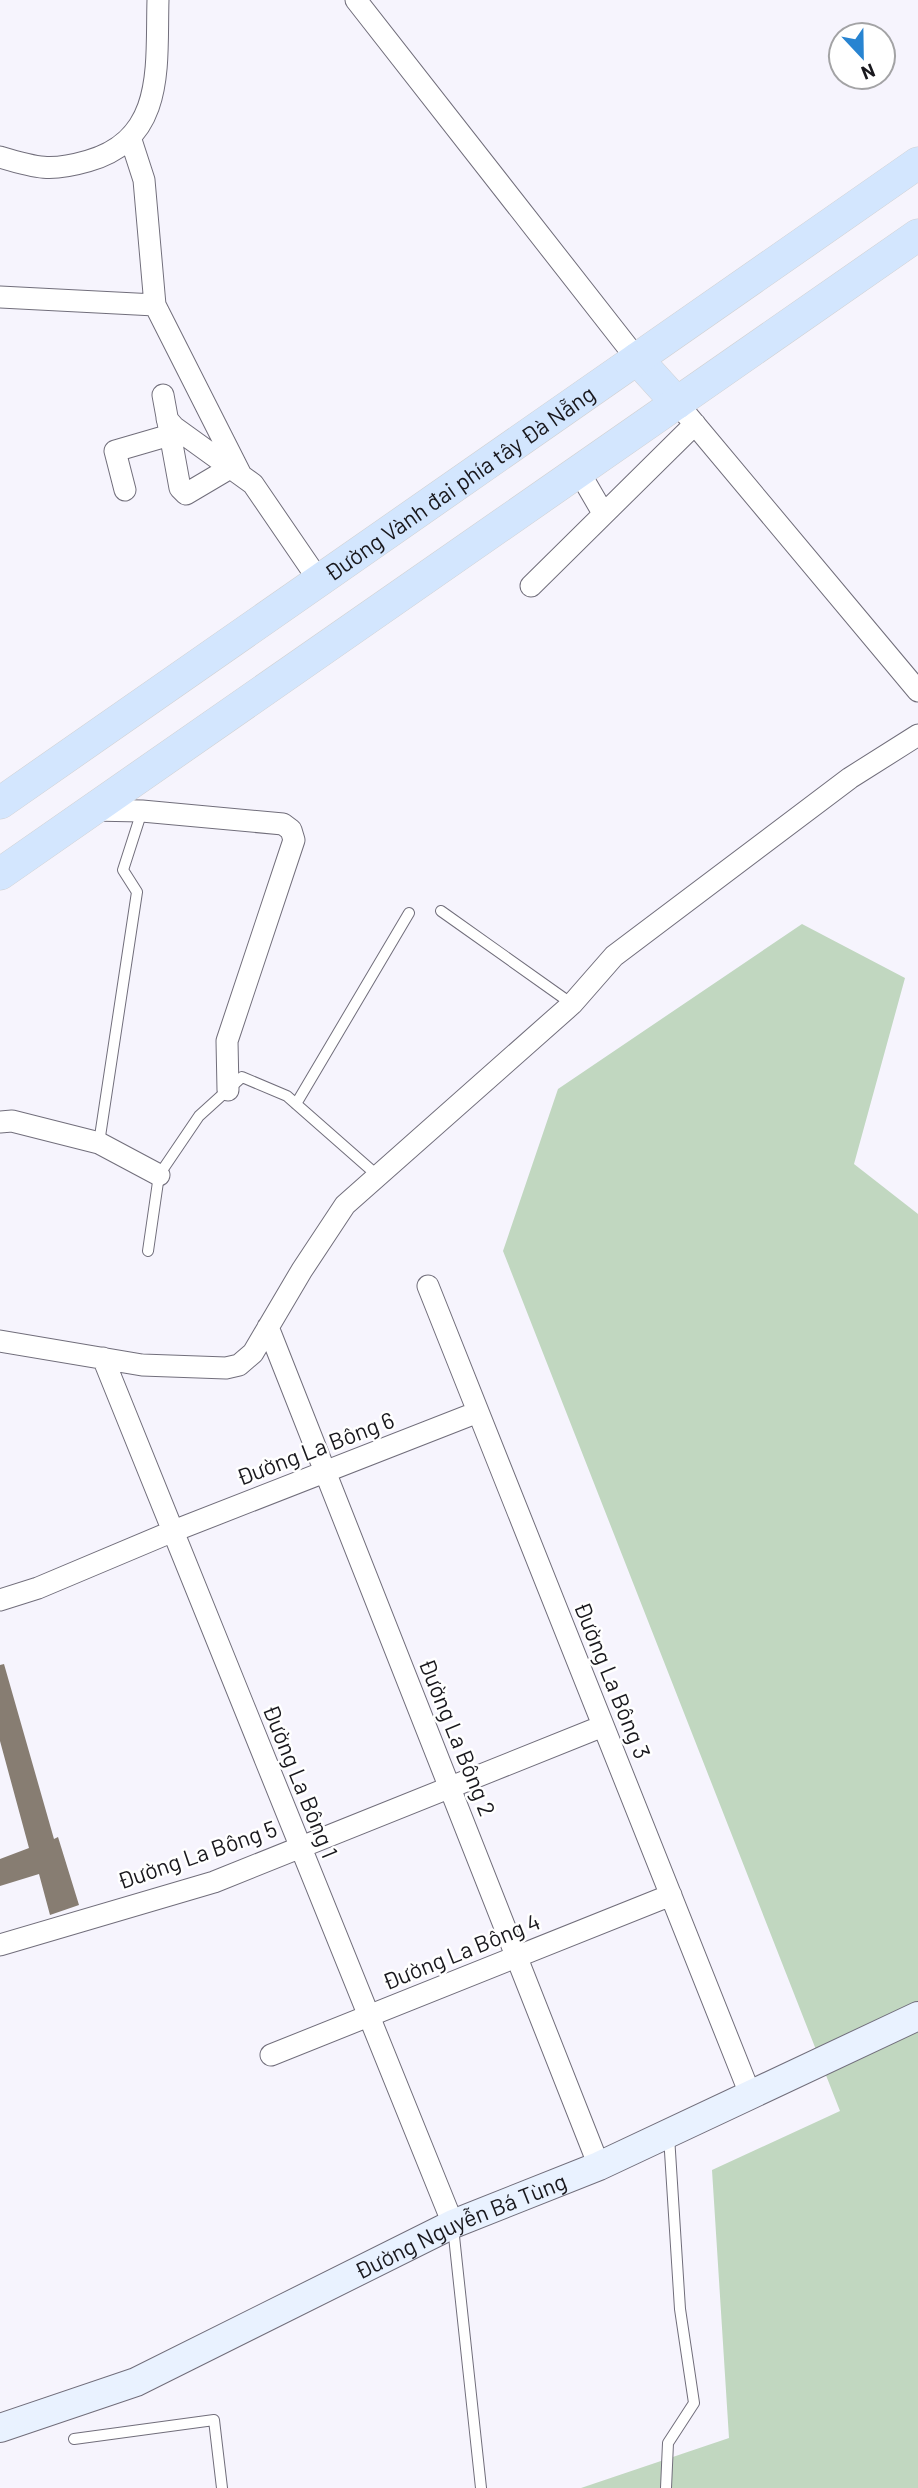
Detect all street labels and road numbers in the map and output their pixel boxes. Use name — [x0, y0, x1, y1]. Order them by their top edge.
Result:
street label: Đường Vành đai phía tây Đà Nẵng — [319, 379, 600, 587]
street label: Đường La Bông 6 — [232, 1405, 398, 1491]
street label: Đường La Bông 3 — [569, 1597, 657, 1763]
street label: Đường La Bông 2 — [414, 1654, 502, 1820]
street label: Đường La Bông 1 — [258, 1700, 344, 1862]
street label: Đường La Bông 5 — [114, 1814, 280, 1894]
street label: Đường La Bông 4 — [378, 1907, 544, 1995]
street label: Đường Nguyễn Bá Tùng — [350, 2166, 570, 2285]

